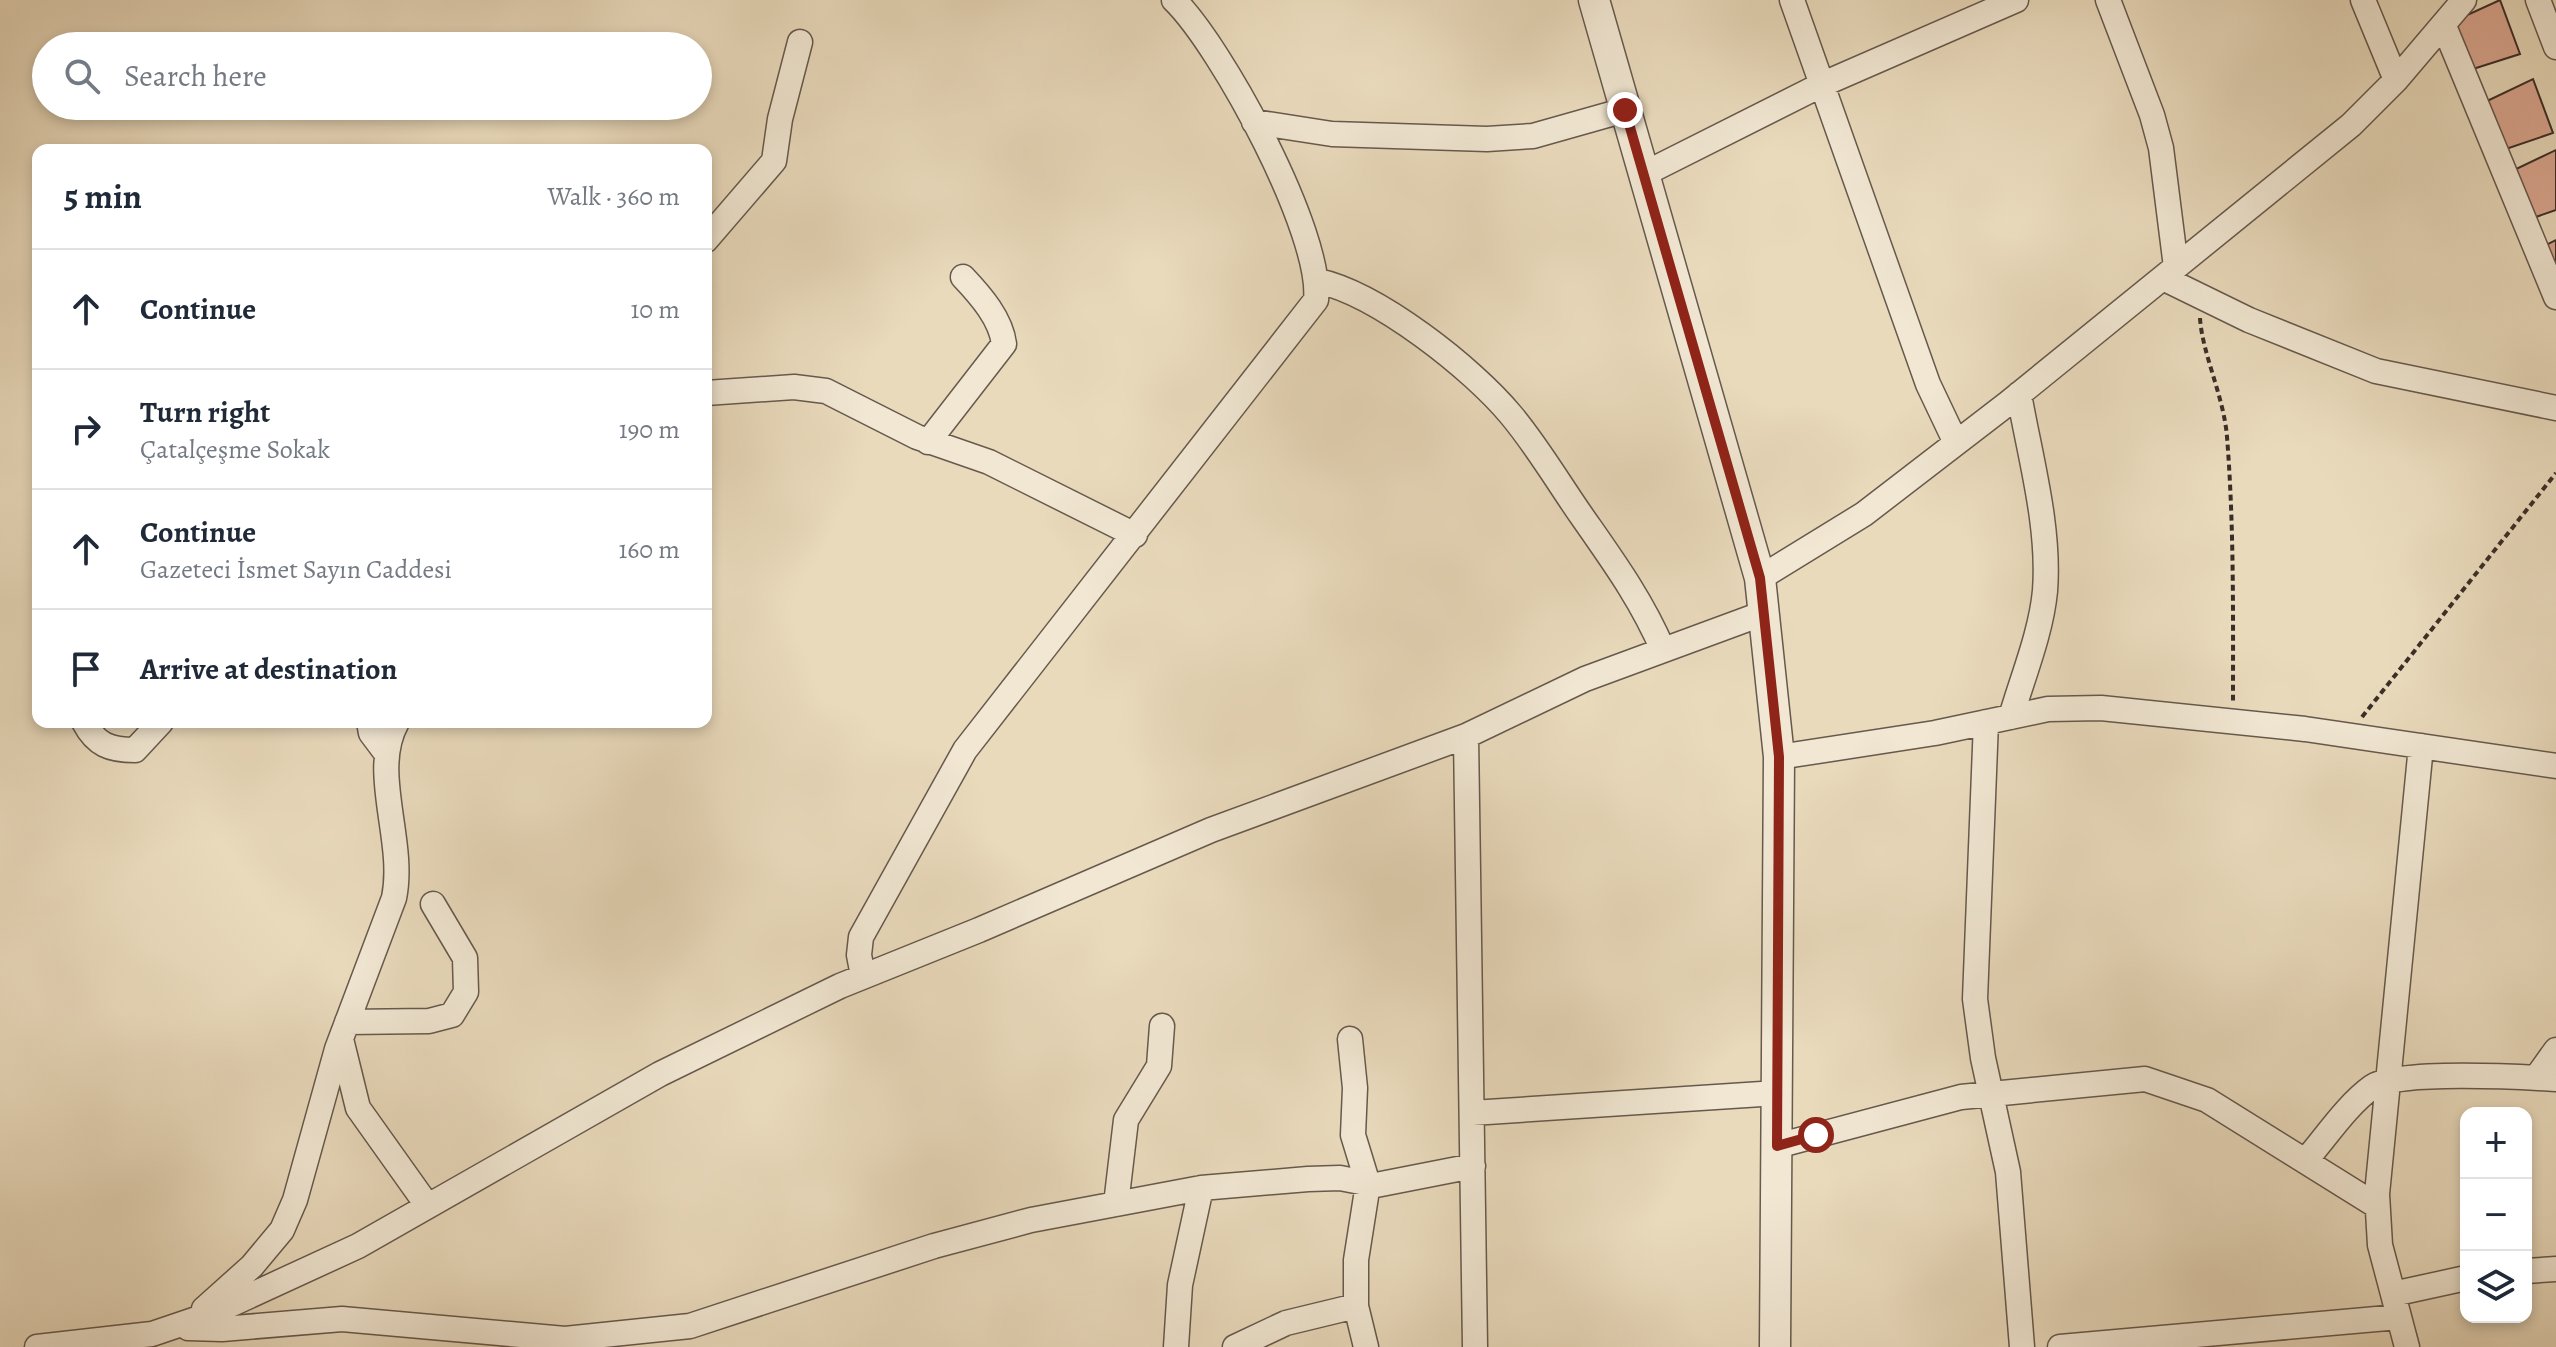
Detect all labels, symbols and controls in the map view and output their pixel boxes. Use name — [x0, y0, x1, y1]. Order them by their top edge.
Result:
search box — [32, 32, 712, 120]
icon: search — [60, 54, 104, 98]
text: Search here — [124, 56, 267, 96]
route end — [1607, 92, 1643, 128]
text: 5 min — [64, 173, 142, 220]
text: Walk · 360 m — [548, 179, 680, 214]
icon: ahead — [64, 287, 108, 331]
text: Continue — [140, 289, 256, 329]
text: 10 m — [630, 292, 680, 327]
text: Turn right — [140, 392, 270, 432]
icon: right — [64, 407, 108, 451]
text: 190 m — [619, 412, 680, 447]
text: Çatalçeşme Sokak — [140, 432, 330, 467]
text: Continue — [140, 512, 256, 552]
icon: ahead — [64, 527, 108, 571]
text: 160 m — [618, 532, 680, 567]
text: Gazeteci İsmet Sayın Caddesi — [140, 552, 452, 587]
icon: arrive — [64, 647, 108, 691]
text: Arrive at destination — [140, 649, 397, 689]
map controls — [2460, 1107, 2532, 1323]
button: + — [2460, 1107, 2532, 1179]
route start — [1798, 1117, 1834, 1153]
button: − — [2460, 1179, 2532, 1251]
button: layers — [2460, 1251, 2532, 1323]

